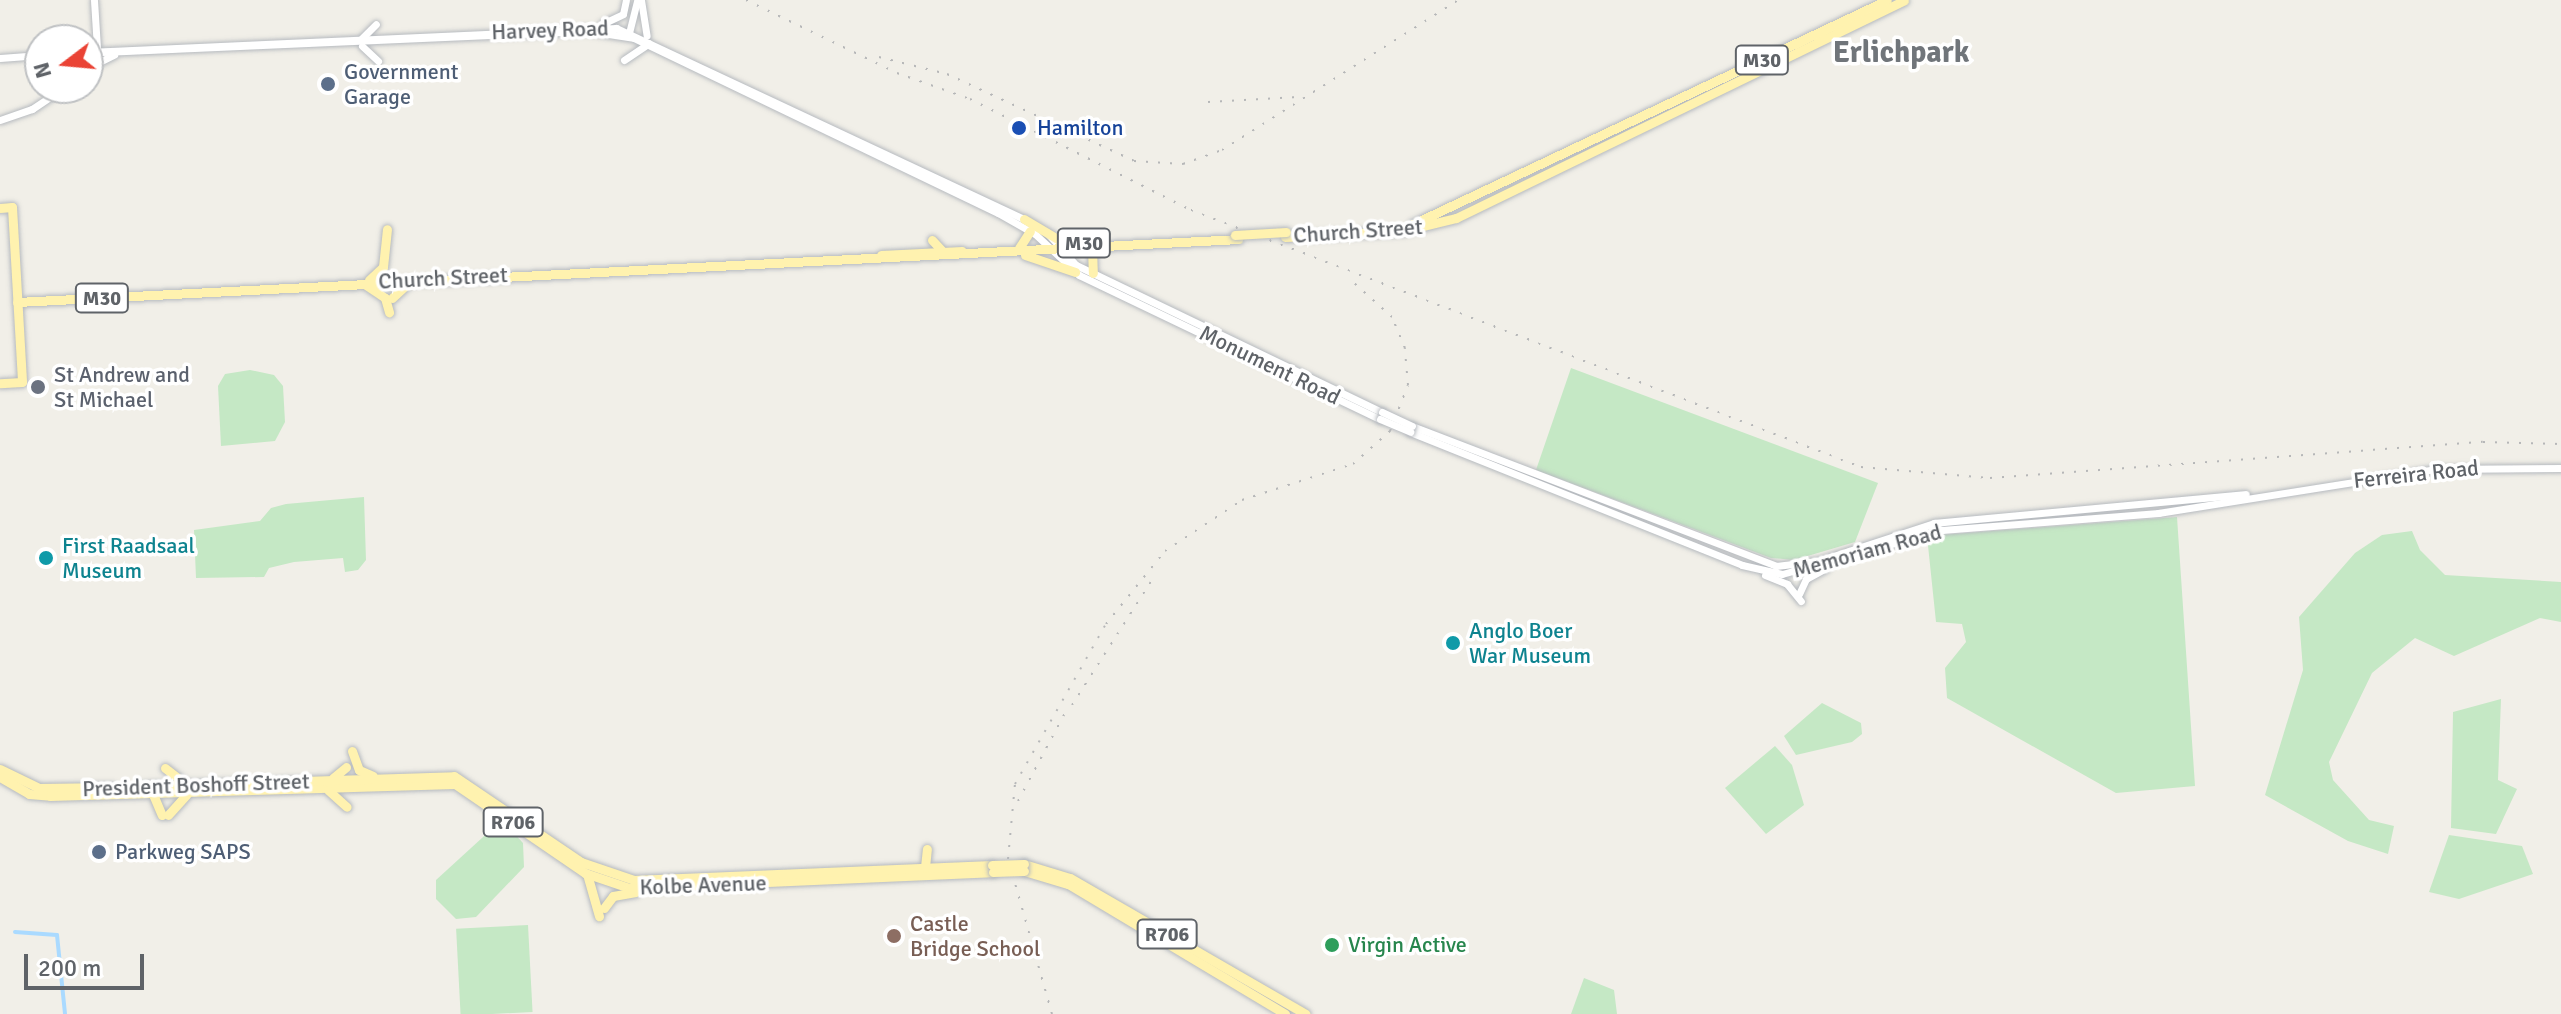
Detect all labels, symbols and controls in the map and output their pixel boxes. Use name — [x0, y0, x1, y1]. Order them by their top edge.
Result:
street label: Harvey Road — [491, 15, 609, 45]
north arrow — [24, 24, 104, 104]
district label: Erlichpark — [1833, 35, 1969, 71]
road number: M30 — [1734, 44, 1790, 76]
place label: Government Garage — [344, 58, 458, 110]
text: N — [27, 59, 57, 81]
marker: Government Garage — [319, 75, 337, 93]
place label: Hamilton — [1037, 115, 1124, 141]
marker: Hamilton — [1008, 117, 1030, 139]
street label: Church Street — [1292, 213, 1424, 249]
road number: M30 — [1056, 227, 1112, 259]
street label: Church Street — [378, 261, 508, 295]
road number: M30 — [74, 282, 130, 314]
street label: Monument Road — [1195, 320, 1345, 410]
place label: St Andrew and St Michael — [54, 361, 190, 412]
marker: St Andrew and St Michael — [29, 378, 47, 396]
street label: Ferreira Road — [2352, 454, 2480, 494]
street label: Memoriam Road — [1790, 518, 1944, 584]
place label: First Raadsaal Museum — [62, 532, 195, 584]
marker: First Raadsaal Museum — [37, 549, 55, 567]
place label: Anglo Boer War Museum — [1469, 617, 1591, 668]
marker: Anglo Boer War Museum — [1444, 634, 1462, 652]
street label: President Boshoff Street — [82, 768, 310, 802]
road number: R706 — [481, 806, 545, 838]
place label: Parkweg SAPS — [115, 839, 251, 865]
marker: Parkweg SAPS — [90, 843, 108, 861]
street label: Kolbe Avenue — [639, 870, 767, 900]
place label: Castle Bridge School — [910, 910, 1040, 962]
road number: R706 — [1135, 918, 1199, 950]
marker: Castle Bridge School — [885, 927, 903, 945]
place label: Virgin Active — [1348, 932, 1467, 958]
marker: Virgin Active — [1323, 936, 1341, 954]
scale bar — [28, 938, 148, 988]
text: 200 m — [38, 953, 101, 983]

